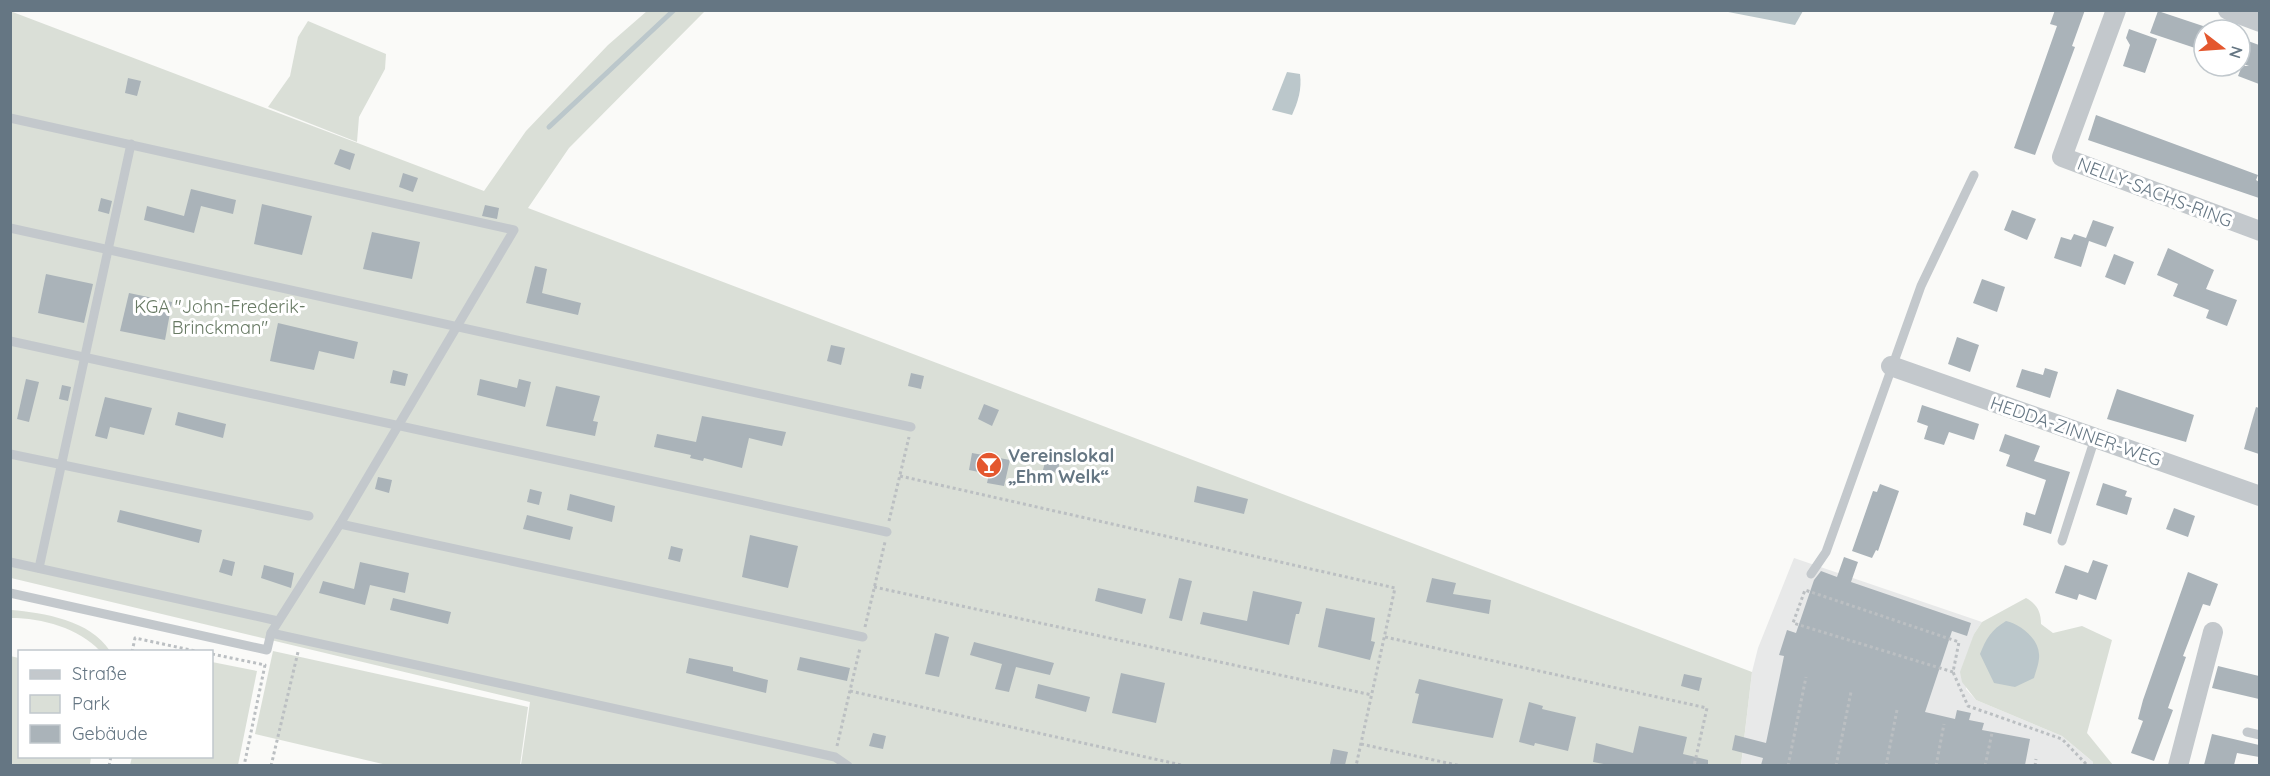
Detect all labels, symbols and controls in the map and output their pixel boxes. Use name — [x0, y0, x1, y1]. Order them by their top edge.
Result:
north arrow — [2192, 18, 2252, 78]
text: N — [2225, 44, 2248, 61]
street label: NELLY-SACHS-RING — [2074, 152, 2236, 232]
park label: KGA "John-Frederik- Brinckman" — [134, 295, 306, 339]
street label: HEDDA-ZINNER-WEG — [1987, 391, 2165, 471]
place label: Vereinslokal „Ehm Welk“ — [1008, 444, 1114, 488]
bar icon: Vereinslokal „Ehm Welk“ — [974, 450, 1004, 480]
legend — [18, 650, 213, 758]
text: Straße — [72, 662, 127, 685]
text: Park — [72, 692, 110, 715]
text: Gebäude — [72, 722, 148, 745]

